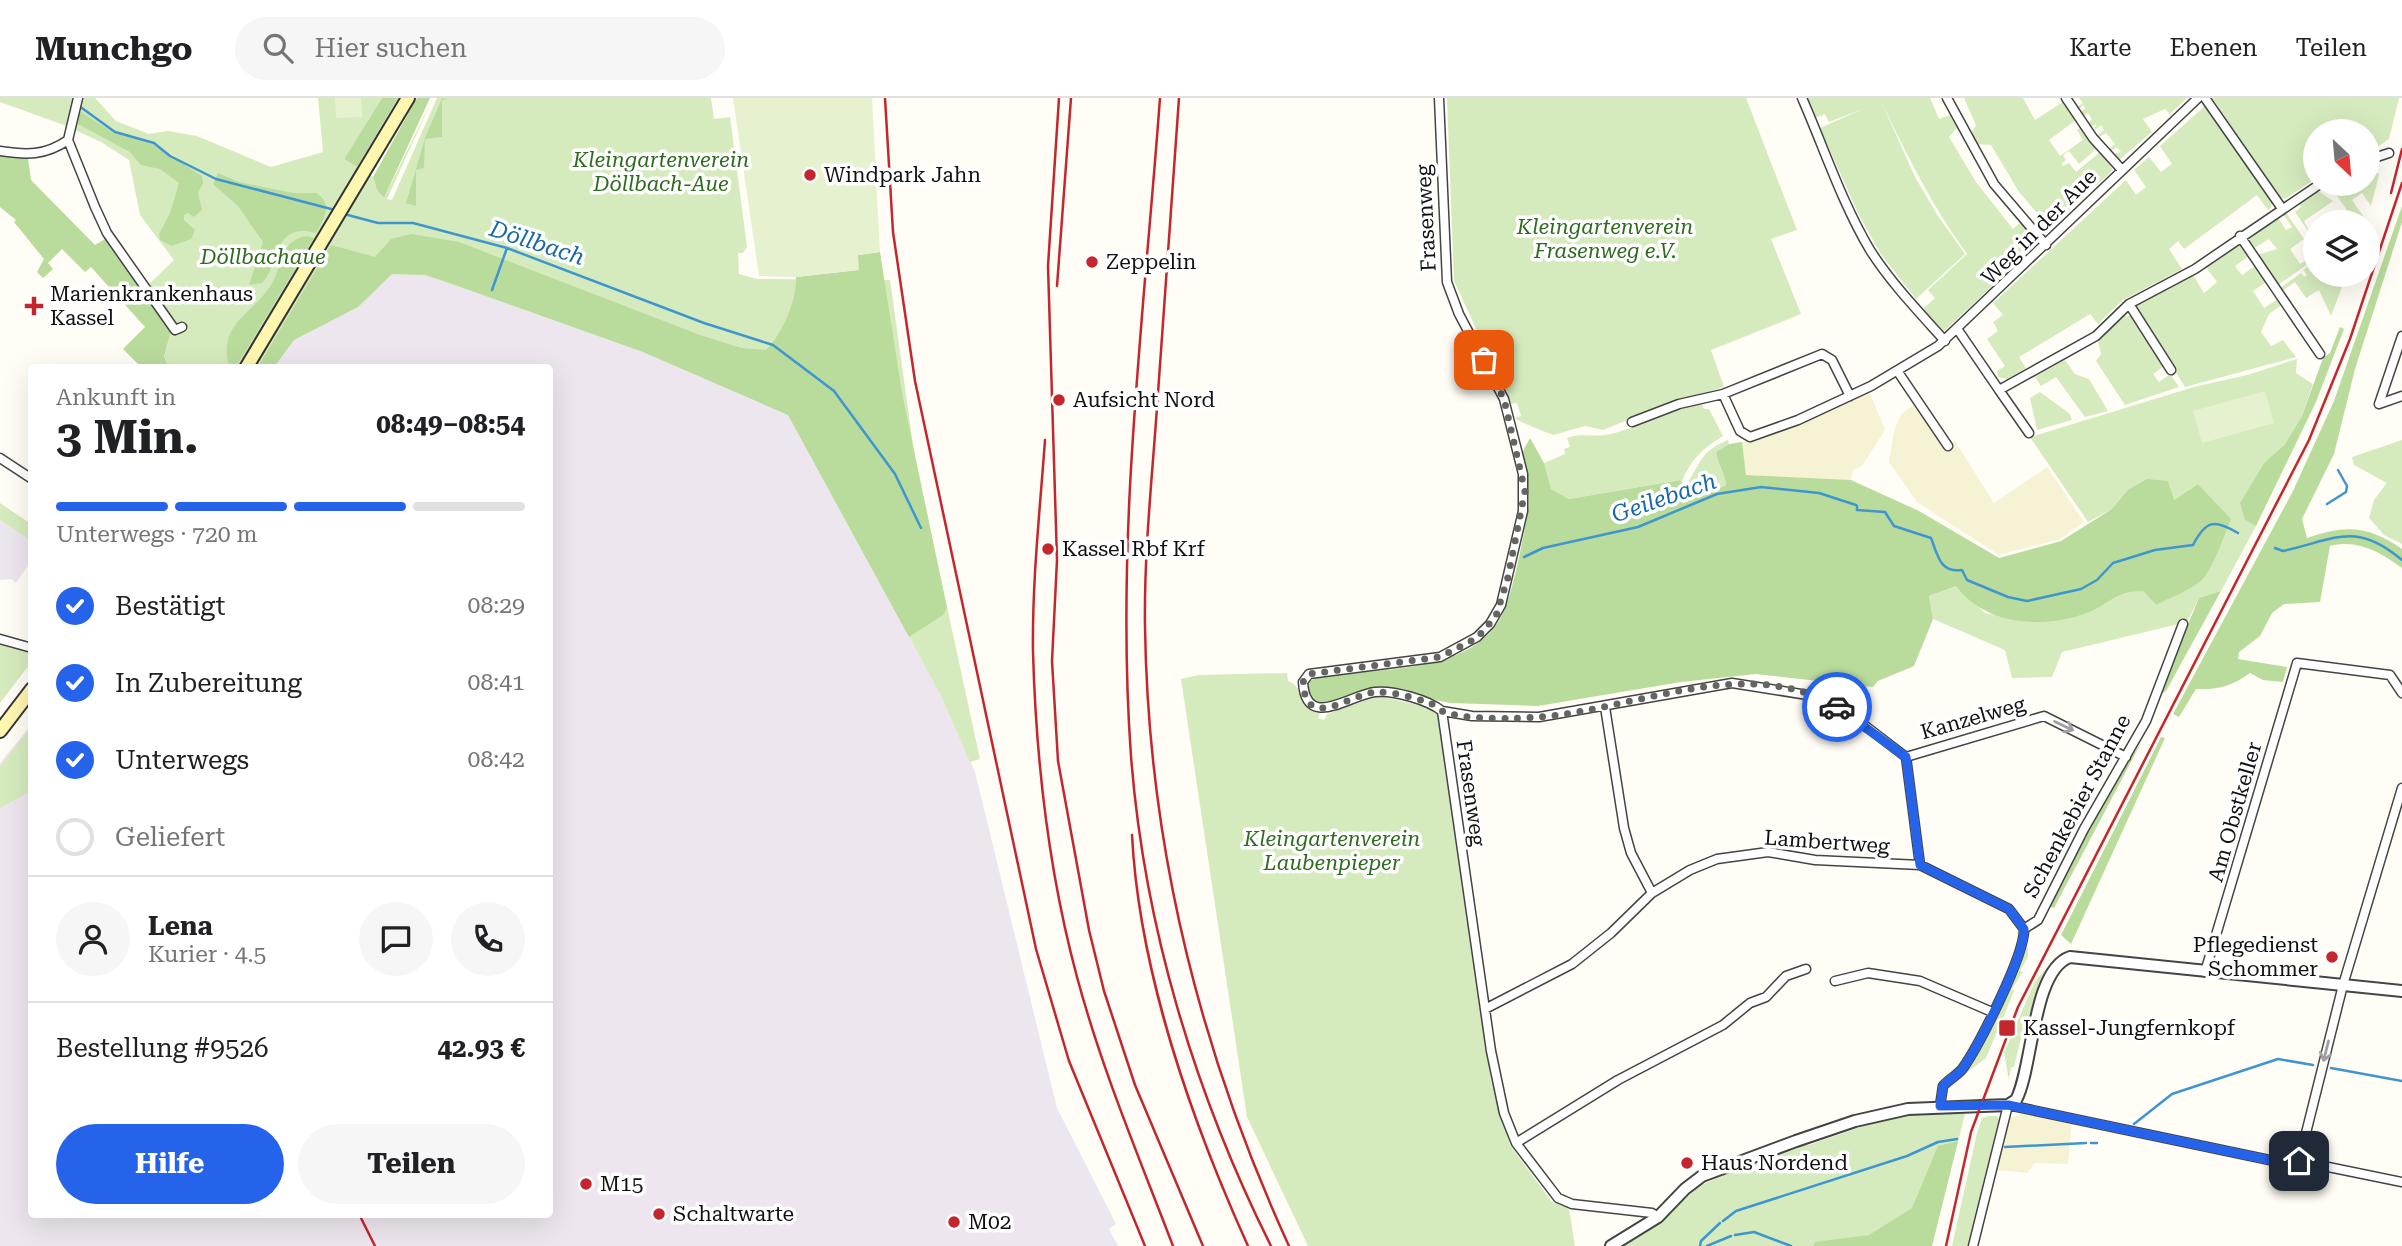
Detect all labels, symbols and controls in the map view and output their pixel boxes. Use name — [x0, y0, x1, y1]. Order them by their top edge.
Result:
search box — [235, 17, 725, 80]
text: Munchgo — [35, 29, 193, 68]
icon: search — [259, 29, 297, 67]
text: Hier suchen — [315, 33, 467, 63]
text: Karte — [2069, 34, 2131, 62]
text: Ebenen — [2169, 34, 2258, 62]
text: Teilen — [2296, 34, 2367, 62]
north arrow — [2303, 119, 2380, 196]
map controls — [2303, 119, 2380, 287]
park label: Kleingartenverein Döllbach-Aue — [572, 148, 749, 196]
place label: Windpark Jahn — [824, 163, 981, 187]
street label: Frasenweg — [1411, 164, 1441, 272]
street label: Weg in der Aue — [1977, 165, 2101, 289]
marker: Windpark Jahn — [802, 167, 818, 183]
button: layers — [2303, 210, 2380, 287]
water label: Döllbach — [485, 215, 588, 271]
park label: Kleingartenverein Frasenweg e.V. — [1516, 215, 1693, 263]
park label: Döllbachaue — [199, 245, 326, 269]
place label: Zeppelin — [1106, 250, 1197, 274]
marker: Zeppelin — [1084, 254, 1100, 270]
place label: Marienkrankenhaus Kassel — [50, 282, 253, 330]
marker: Marienkrankenhaus Kassel — [24, 296, 44, 316]
pin — [1454, 330, 1514, 390]
icon: bag — [1465, 341, 1503, 379]
text: Ankunft in — [56, 384, 176, 411]
place label: Aufsicht Nord — [1073, 388, 1216, 412]
marker: Aufsicht Nord — [1051, 392, 1067, 408]
text: 08:49–08:54 — [376, 409, 525, 439]
text: 3 Min. — [56, 410, 198, 464]
water label: Geilebach — [1608, 468, 1720, 528]
text: Unterwegs · 720 m — [56, 521, 258, 548]
place label: Kassel Rbf Krf — [1062, 537, 1205, 561]
marker: Kassel Rbf Krf — [1040, 541, 1056, 557]
icon: check — [56, 587, 94, 625]
text: Bestätigt — [115, 591, 225, 621]
text: 08:29 — [468, 592, 525, 619]
icon: check — [56, 664, 94, 702]
text: In Zubereitung — [115, 668, 302, 698]
text: 08:41 — [468, 669, 525, 696]
courier — [1802, 672, 1872, 742]
icon: car — [1818, 688, 1856, 726]
street label: Kanzelweg — [1918, 692, 2028, 744]
street label: Schenkebier Stanne — [2019, 710, 2135, 902]
one-way arrow — [2053, 719, 2074, 733]
street label: Frasenweg — [1452, 738, 1490, 848]
street label: Am Obstkeller — [2204, 739, 2267, 885]
icon: check — [56, 741, 94, 779]
text: Unterwegs — [115, 745, 249, 775]
text: 08:42 — [468, 746, 525, 773]
text: Geliefert — [115, 822, 225, 852]
street label: Lambertweg — [1763, 826, 1891, 858]
park label: Kleingartenverein Laubenpieper — [1243, 827, 1420, 875]
button: person — [56, 902, 130, 976]
button: chat — [359, 902, 433, 976]
button: phone — [451, 902, 525, 976]
text: Lena — [148, 911, 213, 941]
place label: Pflegedienst Schommer — [2193, 933, 2318, 981]
text: Kurier · 4.5 — [148, 941, 266, 968]
marker: Pflegedienst Schommer — [2324, 949, 2340, 965]
place label: Kassel-Jungfernkopf — [2023, 1016, 2236, 1040]
marker: Kassel-Jungfernkopf — [1997, 1018, 2017, 1038]
text: Bestellung #9526 — [56, 1033, 269, 1063]
text: 42.93 € — [437, 1033, 525, 1063]
one-way arrow — [2319, 1039, 2332, 1062]
button: Hilfe — [56, 1124, 284, 1204]
button: Teilen — [298, 1124, 525, 1204]
pin — [2269, 1131, 2329, 1191]
icon: home — [2280, 1142, 2318, 1180]
place label: Haus Nordend — [1701, 1151, 1848, 1175]
marker: Haus Nordend — [1679, 1155, 1695, 1171]
place label: M15 — [600, 1172, 644, 1196]
marker: M15 — [578, 1176, 594, 1192]
place label: Schaltwarte — [673, 1202, 794, 1226]
marker: Schaltwarte — [651, 1206, 667, 1222]
place label: M02 — [968, 1210, 1012, 1234]
marker: M02 — [946, 1214, 962, 1230]

